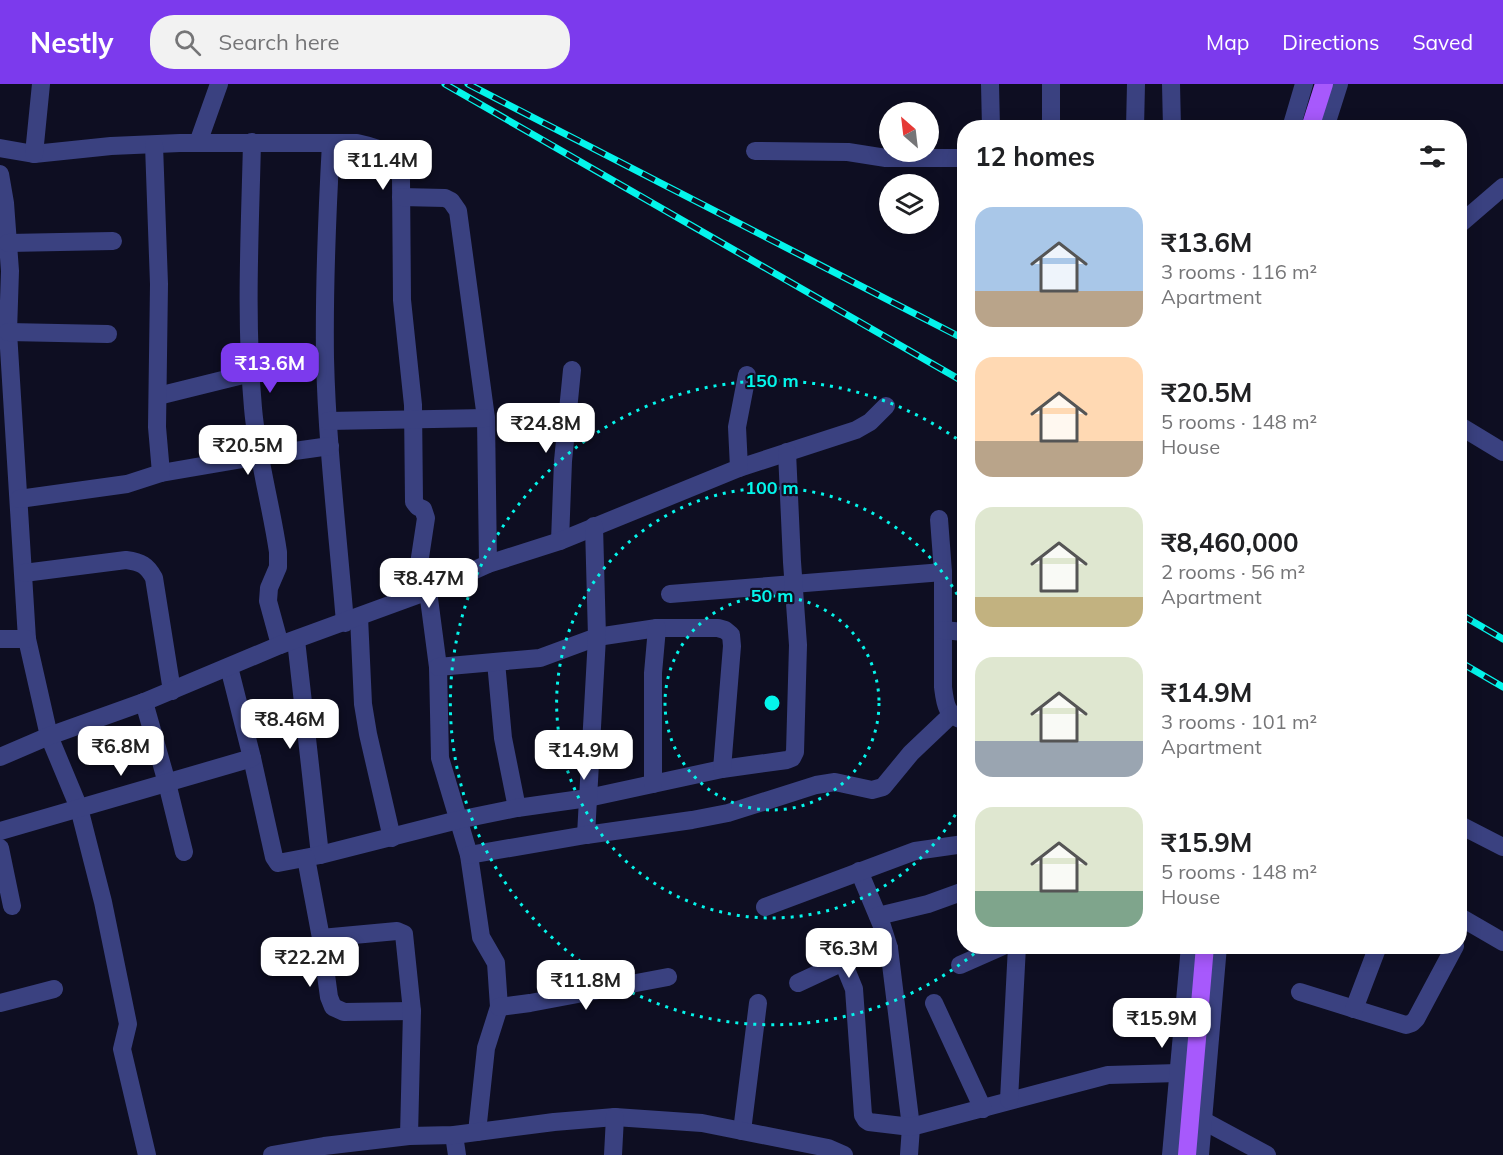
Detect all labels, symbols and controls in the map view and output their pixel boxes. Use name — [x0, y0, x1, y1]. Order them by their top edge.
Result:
search box — [150, 15, 570, 69]
text: Nestly — [30, 25, 114, 60]
icon: search — [171, 26, 204, 59]
text: Search here — [219, 28, 339, 56]
text: Map — [1206, 29, 1249, 55]
text: Directions — [1282, 29, 1379, 55]
text: Saved — [1412, 29, 1473, 55]
north arrow — [879, 102, 939, 162]
map controls — [879, 102, 939, 234]
pin: ₹11.4M — [334, 140, 432, 191]
text: 12 homes — [975, 140, 1095, 173]
icon: filters — [1416, 140, 1449, 173]
text: ₹11.4M — [348, 147, 418, 172]
button: layers — [879, 174, 939, 234]
text: ₹13.6M — [1161, 226, 1252, 259]
icon: home — [1023, 231, 1095, 303]
text: 3 rooms · 116 m² — [1161, 259, 1317, 284]
text: Apartment — [1161, 284, 1262, 309]
pin: ₹13.6M — [221, 343, 319, 394]
text: ₹13.6M — [235, 350, 305, 375]
text: 150 m — [745, 369, 799, 392]
text: ₹20.5M — [1161, 376, 1252, 409]
icon: home — [1023, 381, 1095, 453]
pin: ₹24.8M — [497, 403, 595, 454]
text: 5 rooms · 148 m² — [1161, 409, 1317, 434]
text: ₹24.8M — [511, 410, 581, 435]
pin: ₹20.5M — [199, 425, 297, 476]
text: ₹20.5M — [213, 432, 283, 457]
text: House — [1161, 434, 1220, 459]
text: 100 m — [745, 476, 799, 499]
text: ₹8,460,000 — [1161, 526, 1299, 559]
icon: home — [1023, 531, 1095, 603]
pin: ₹8.47M — [380, 558, 478, 609]
text: 2 rooms · 56 m² — [1161, 559, 1305, 584]
text: ₹8.47M — [394, 565, 464, 590]
text: 50 m — [751, 584, 793, 607]
text: Apartment — [1161, 584, 1262, 609]
text: ₹14.9M — [1161, 676, 1252, 709]
icon: home — [1023, 681, 1095, 753]
centre of rings — [762, 693, 782, 713]
pin: ₹8.46M — [241, 699, 339, 750]
text: ₹8.46M — [255, 706, 325, 731]
text: 3 rooms · 101 m² — [1161, 709, 1317, 734]
pin: ₹6.8M — [79, 726, 163, 777]
pin: ₹14.9M — [535, 730, 633, 781]
text: ₹6.8M — [92, 733, 150, 758]
text: Apartment — [1161, 734, 1262, 759]
text: ₹14.9M — [549, 737, 619, 762]
text: ₹15.9M — [1161, 826, 1252, 859]
icon: home — [1023, 831, 1095, 903]
text: 5 rooms · 148 m² — [1161, 859, 1317, 884]
text: House — [1161, 884, 1220, 909]
pin: ₹6.3M — [807, 928, 891, 979]
text: ₹6.3M — [820, 935, 878, 960]
pin: ₹22.2M — [261, 937, 359, 988]
text: ₹22.2M — [275, 944, 345, 969]
pin: ₹11.8M — [537, 960, 635, 1011]
text: ₹11.8M — [551, 967, 621, 992]
pin: ₹15.9M — [1113, 998, 1211, 1049]
text: ₹15.9M — [1127, 1005, 1197, 1030]

